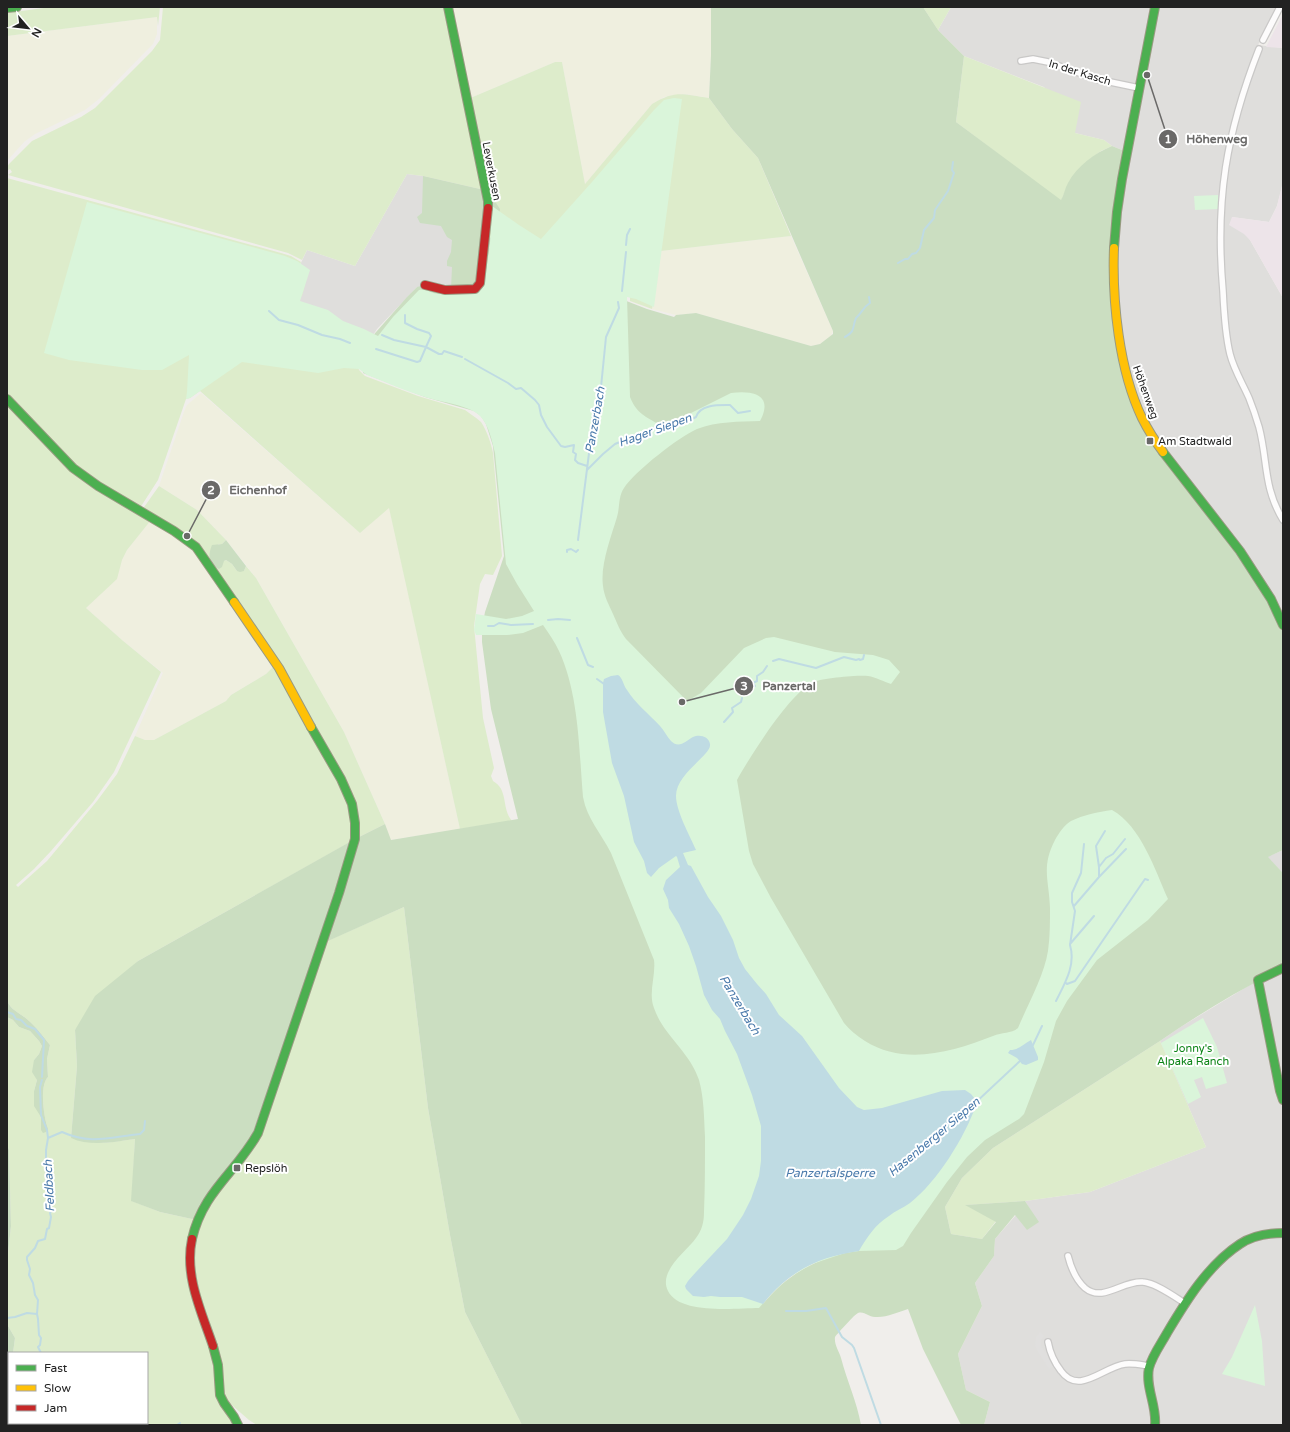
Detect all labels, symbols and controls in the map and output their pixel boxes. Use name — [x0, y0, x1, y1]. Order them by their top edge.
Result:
north arrow — [8, 8, 48, 48]
text: N — [29, 26, 44, 39]
street label: In der Kasch — [1047, 57, 1112, 88]
callout: Höhenweg — [1158, 127, 1256, 151]
text: 1 — [1164, 132, 1172, 146]
text: Höhenweg — [1186, 132, 1248, 147]
street label: Leverkusen — [479, 141, 504, 202]
street label: Höhenweg — [1130, 364, 1161, 421]
water label: Panzerbach — [582, 385, 608, 454]
water label: Hager Siepen — [617, 410, 694, 450]
place label: Am Stadtwald — [1158, 435, 1232, 448]
marker: Am Stadtwald — [1145, 436, 1155, 446]
callout: Eichenhof — [201, 478, 295, 502]
text: 2 — [207, 483, 215, 497]
text: Eichenhof — [229, 483, 287, 497]
callout: Panzertal — [734, 674, 823, 698]
text: 3 — [740, 679, 748, 693]
text: Panzertal — [762, 679, 816, 693]
water label: Panzerbach — [717, 973, 764, 1038]
park label: Jonny's Alpaka Ranch — [1157, 1042, 1229, 1068]
water label: Hasenberger Siepen — [885, 1094, 983, 1179]
water label: Feldbach — [41, 1159, 57, 1212]
place label: Repslöh — [245, 1162, 287, 1175]
marker: Repslöh — [232, 1163, 242, 1173]
water label: Panzertalsperre — [785, 1166, 876, 1180]
legend — [8, 1352, 148, 1424]
text: Fast — [44, 1361, 68, 1375]
text: Slow — [44, 1381, 71, 1395]
text: Jam — [44, 1401, 67, 1415]

